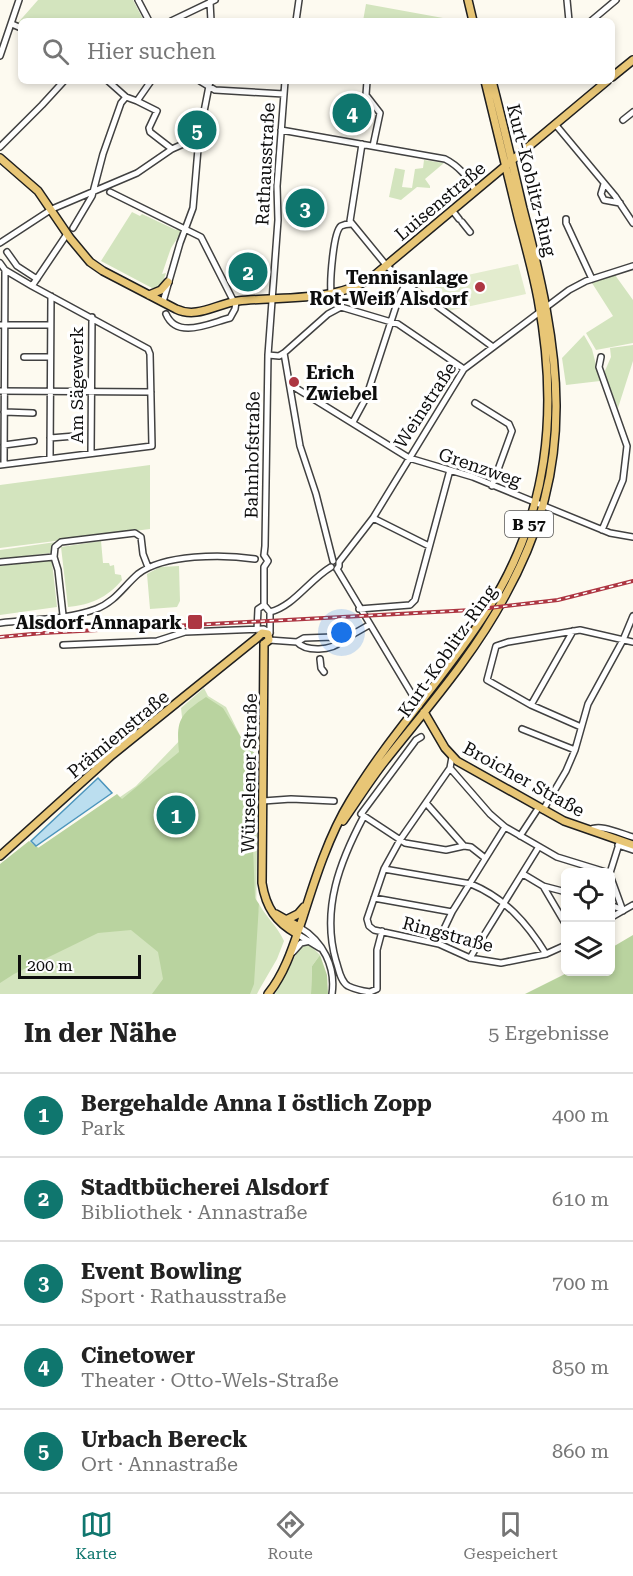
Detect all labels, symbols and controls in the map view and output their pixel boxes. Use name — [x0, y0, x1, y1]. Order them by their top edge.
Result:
search box — [18, 18, 615, 84]
icon: search — [39, 35, 72, 68]
text: Hier suchen — [87, 39, 216, 64]
pin: 4 — [332, 90, 372, 136]
street label: Rathausstraße — [251, 102, 279, 226]
street label: Kurt-Koblitz-Ring — [503, 102, 561, 259]
pin: 5 — [178, 108, 216, 152]
street label: Luisenstraße — [391, 157, 490, 245]
pin: 3 — [286, 186, 324, 230]
pin: 2 — [228, 250, 268, 294]
place label: Tennisanlage Rot-Weiß Alsdorf — [309, 267, 469, 309]
marker: Tennisanlage Rot-Weiß Alsdorf — [473, 280, 487, 294]
street label: Am Sägewerk — [66, 326, 87, 444]
street label: Weinstraße — [389, 358, 461, 452]
place label: Erich Zwiebel — [306, 362, 378, 404]
marker: Erich Zwiebel — [287, 375, 301, 389]
street label: Bahnhofstraße — [240, 391, 264, 519]
street label: Grenzweg — [436, 443, 525, 491]
road number: B 57 — [505, 511, 553, 537]
street label: Kurt-Koblitz-Ring — [394, 580, 501, 721]
place label: Alsdorf-Annapark — [16, 612, 183, 633]
marker: Alsdorf-Annapark — [186, 613, 204, 631]
your location — [327, 618, 356, 647]
street label: Prämienstraße — [63, 686, 173, 782]
street label: Würselener Straße — [237, 693, 261, 853]
street label: Broicher Straße — [460, 737, 588, 821]
pin: 1 — [156, 792, 195, 838]
map controls — [561, 868, 615, 976]
button: locate — [561, 868, 615, 922]
street label: Ringstraße — [400, 912, 496, 956]
button: layers — [561, 922, 615, 976]
scale bar — [18, 952, 141, 980]
text: 200 m — [27, 956, 73, 975]
text: In der Nähe — [24, 1018, 177, 1048]
text: 5 Ergebnisse — [488, 1021, 609, 1045]
text: Bergehalde Anna I östlich Zopp — [81, 1091, 432, 1116]
text: 1 — [38, 1103, 49, 1127]
text: 400 m — [552, 1103, 609, 1127]
text: Park — [81, 1116, 125, 1140]
text: Stadtbücherei Alsdorf — [81, 1175, 329, 1200]
text: 2 — [38, 1187, 49, 1211]
text: 610 m — [552, 1187, 609, 1211]
text: Bibliothek · Annastraße — [81, 1200, 307, 1224]
text: Event Bowling — [81, 1259, 241, 1284]
text: 3 — [38, 1271, 49, 1295]
text: 700 m — [552, 1271, 609, 1295]
text: Sport · Rathausstraße — [81, 1284, 287, 1308]
text: Cinetower — [81, 1343, 195, 1368]
text: 4 — [38, 1355, 49, 1379]
text: 850 m — [552, 1355, 609, 1379]
text: Theater · Otto-Wels-Straße — [81, 1368, 339, 1392]
text: Urbach Bereck — [81, 1427, 247, 1452]
text: 5 — [38, 1439, 49, 1463]
text: 860 m — [552, 1439, 609, 1463]
text: Ort · Annastraße — [81, 1452, 238, 1476]
tab: Karte — [75, 1508, 117, 1563]
tab: Route — [267, 1508, 313, 1563]
tab: Gespeichert — [463, 1508, 558, 1563]

